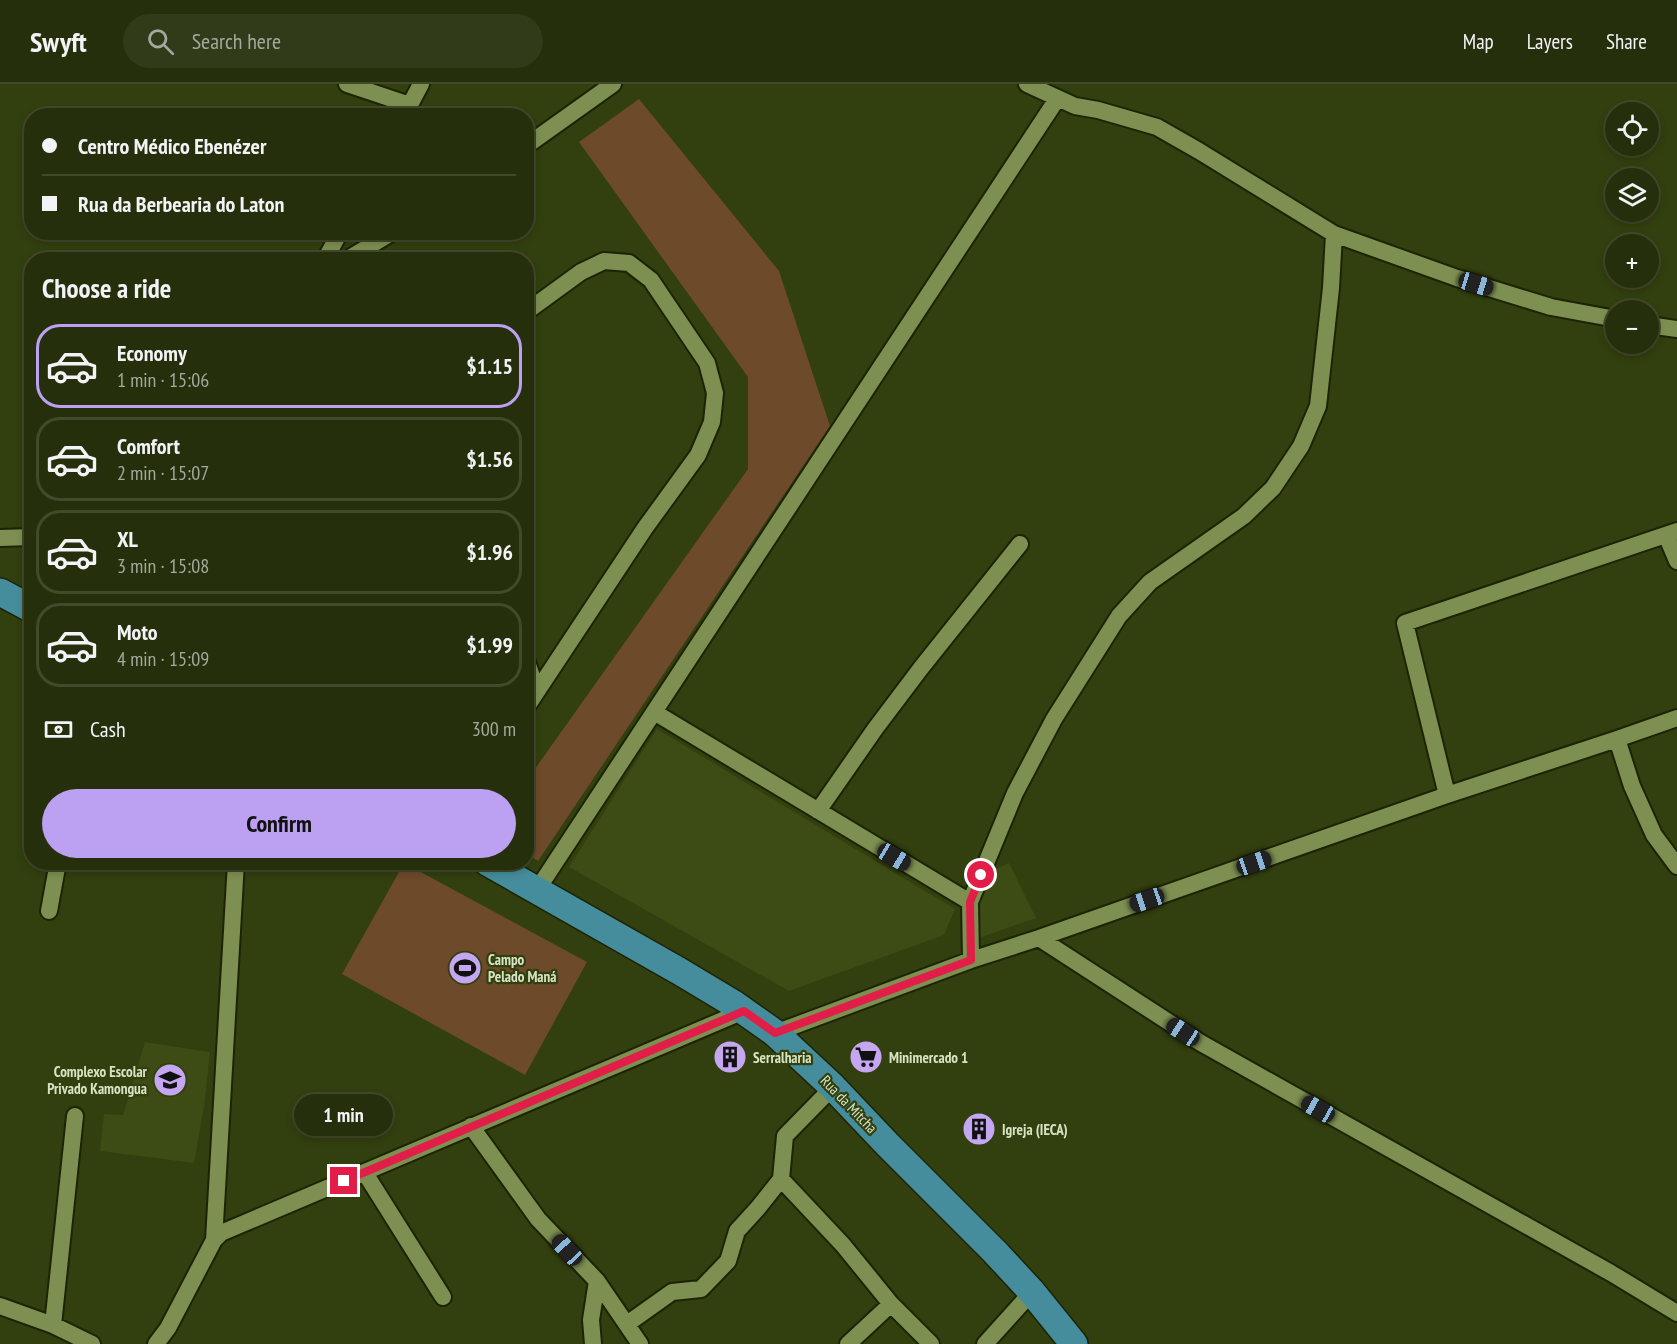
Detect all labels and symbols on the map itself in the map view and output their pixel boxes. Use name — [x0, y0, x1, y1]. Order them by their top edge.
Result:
car — [1456, 270, 1496, 298]
car — [874, 840, 914, 874]
car — [1234, 849, 1274, 877]
route start — [967, 861, 994, 888]
car — [1127, 886, 1167, 914]
sports icon: Campo Pelado Maná — [447, 950, 483, 986]
place label: Campo Pelado Maná — [488, 950, 556, 986]
car — [1163, 1015, 1203, 1049]
building icon: Serralharia — [712, 1039, 748, 1075]
supermarket icon: Minimercado 1 — [848, 1039, 884, 1075]
place label: Serralharia — [753, 1048, 812, 1067]
place label: Minimercado 1 — [889, 1048, 968, 1067]
place label: Complexo Escolar Privado Kamongua — [47, 1062, 148, 1098]
school or university icon: Complexo Escolar Privado Kamongua — [152, 1062, 188, 1098]
street label: Rua da Mitcha — [817, 1071, 881, 1137]
car — [1298, 1092, 1338, 1126]
callout: 1 min — [294, 1094, 394, 1136]
building icon: Igreja (IECA) — [961, 1111, 997, 1147]
place label: Igreja (IECA) — [1002, 1120, 1068, 1139]
route end — [330, 1167, 357, 1194]
car — [548, 1231, 586, 1269]

